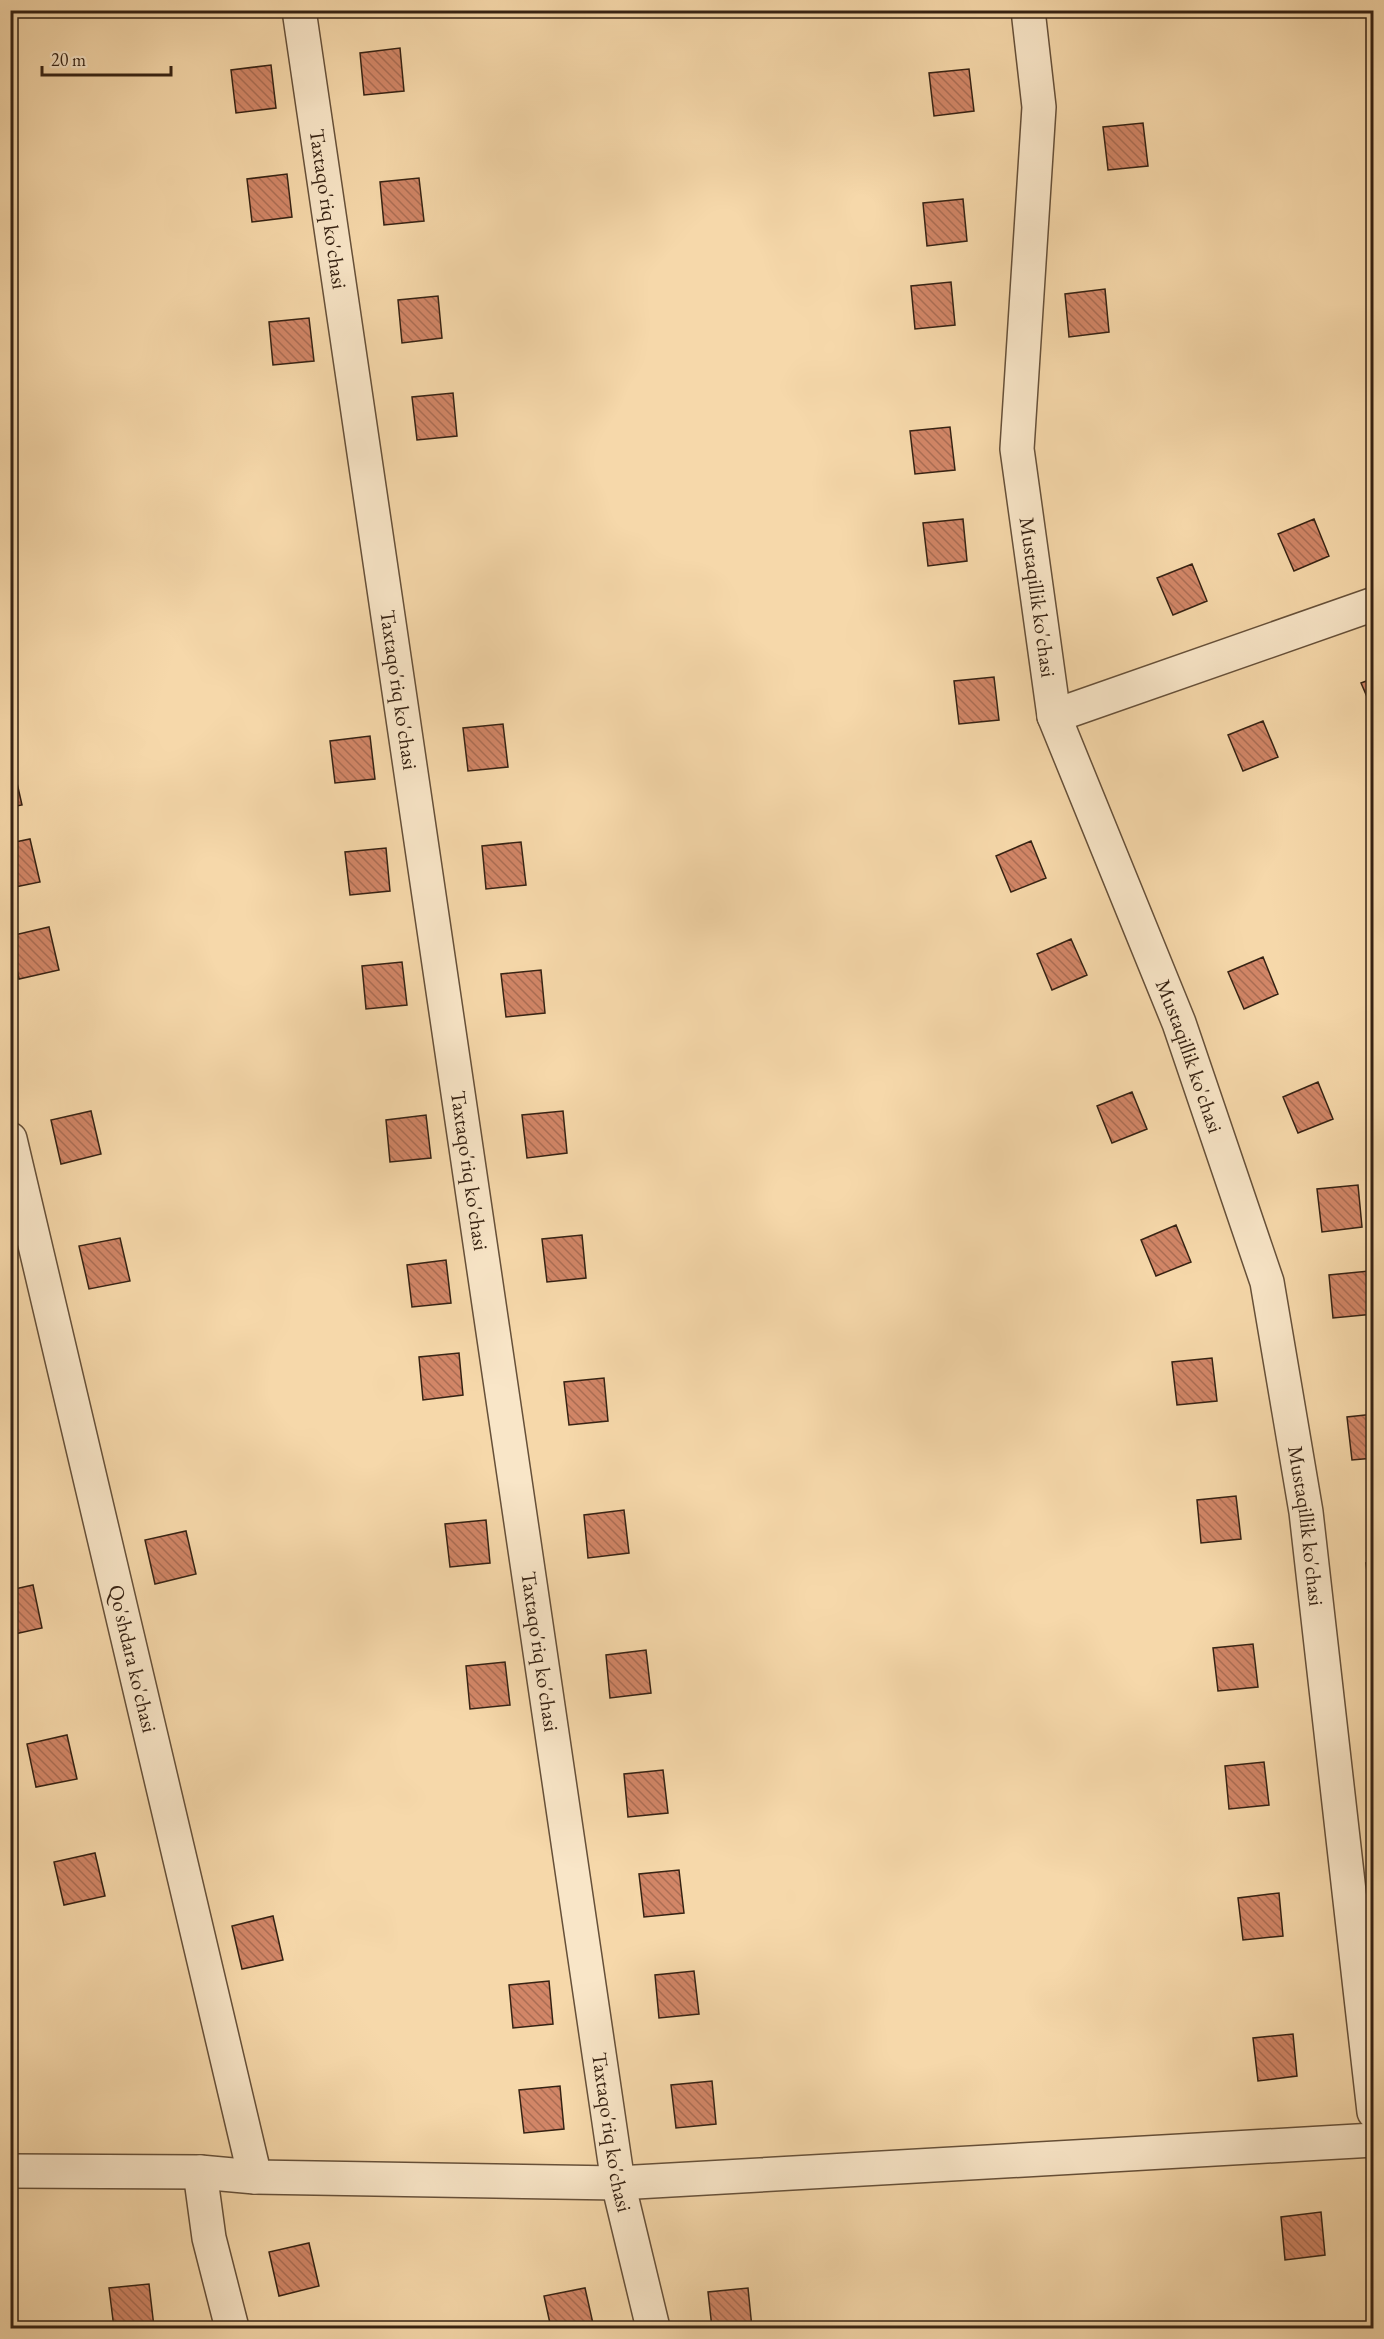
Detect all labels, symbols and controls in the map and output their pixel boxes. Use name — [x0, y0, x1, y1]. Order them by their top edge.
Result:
scale bar — [42, 39, 171, 77]
text: 20 m — [51, 48, 86, 71]
street label: Taxtaqo'riq ko'chasi — [304, 127, 354, 291]
street label: Mustaqillik ko'chasi — [1014, 515, 1062, 679]
street label: Taxtaqo'riq ko'chasi — [374, 608, 424, 771]
street label: Mustaqillik ko'chasi — [1150, 975, 1229, 1136]
street label: Taxtaqo'riq ko'chasi — [445, 1089, 495, 1252]
street label: Mustaqillik ko'chasi — [1282, 1444, 1331, 1607]
street label: Taxtaqo'riq ko'chasi — [515, 1570, 566, 1733]
street label: Qo'shdara ko'chasi — [102, 1582, 164, 1735]
street label: Taxtaqo'riq ko'chasi — [586, 2050, 639, 2215]

